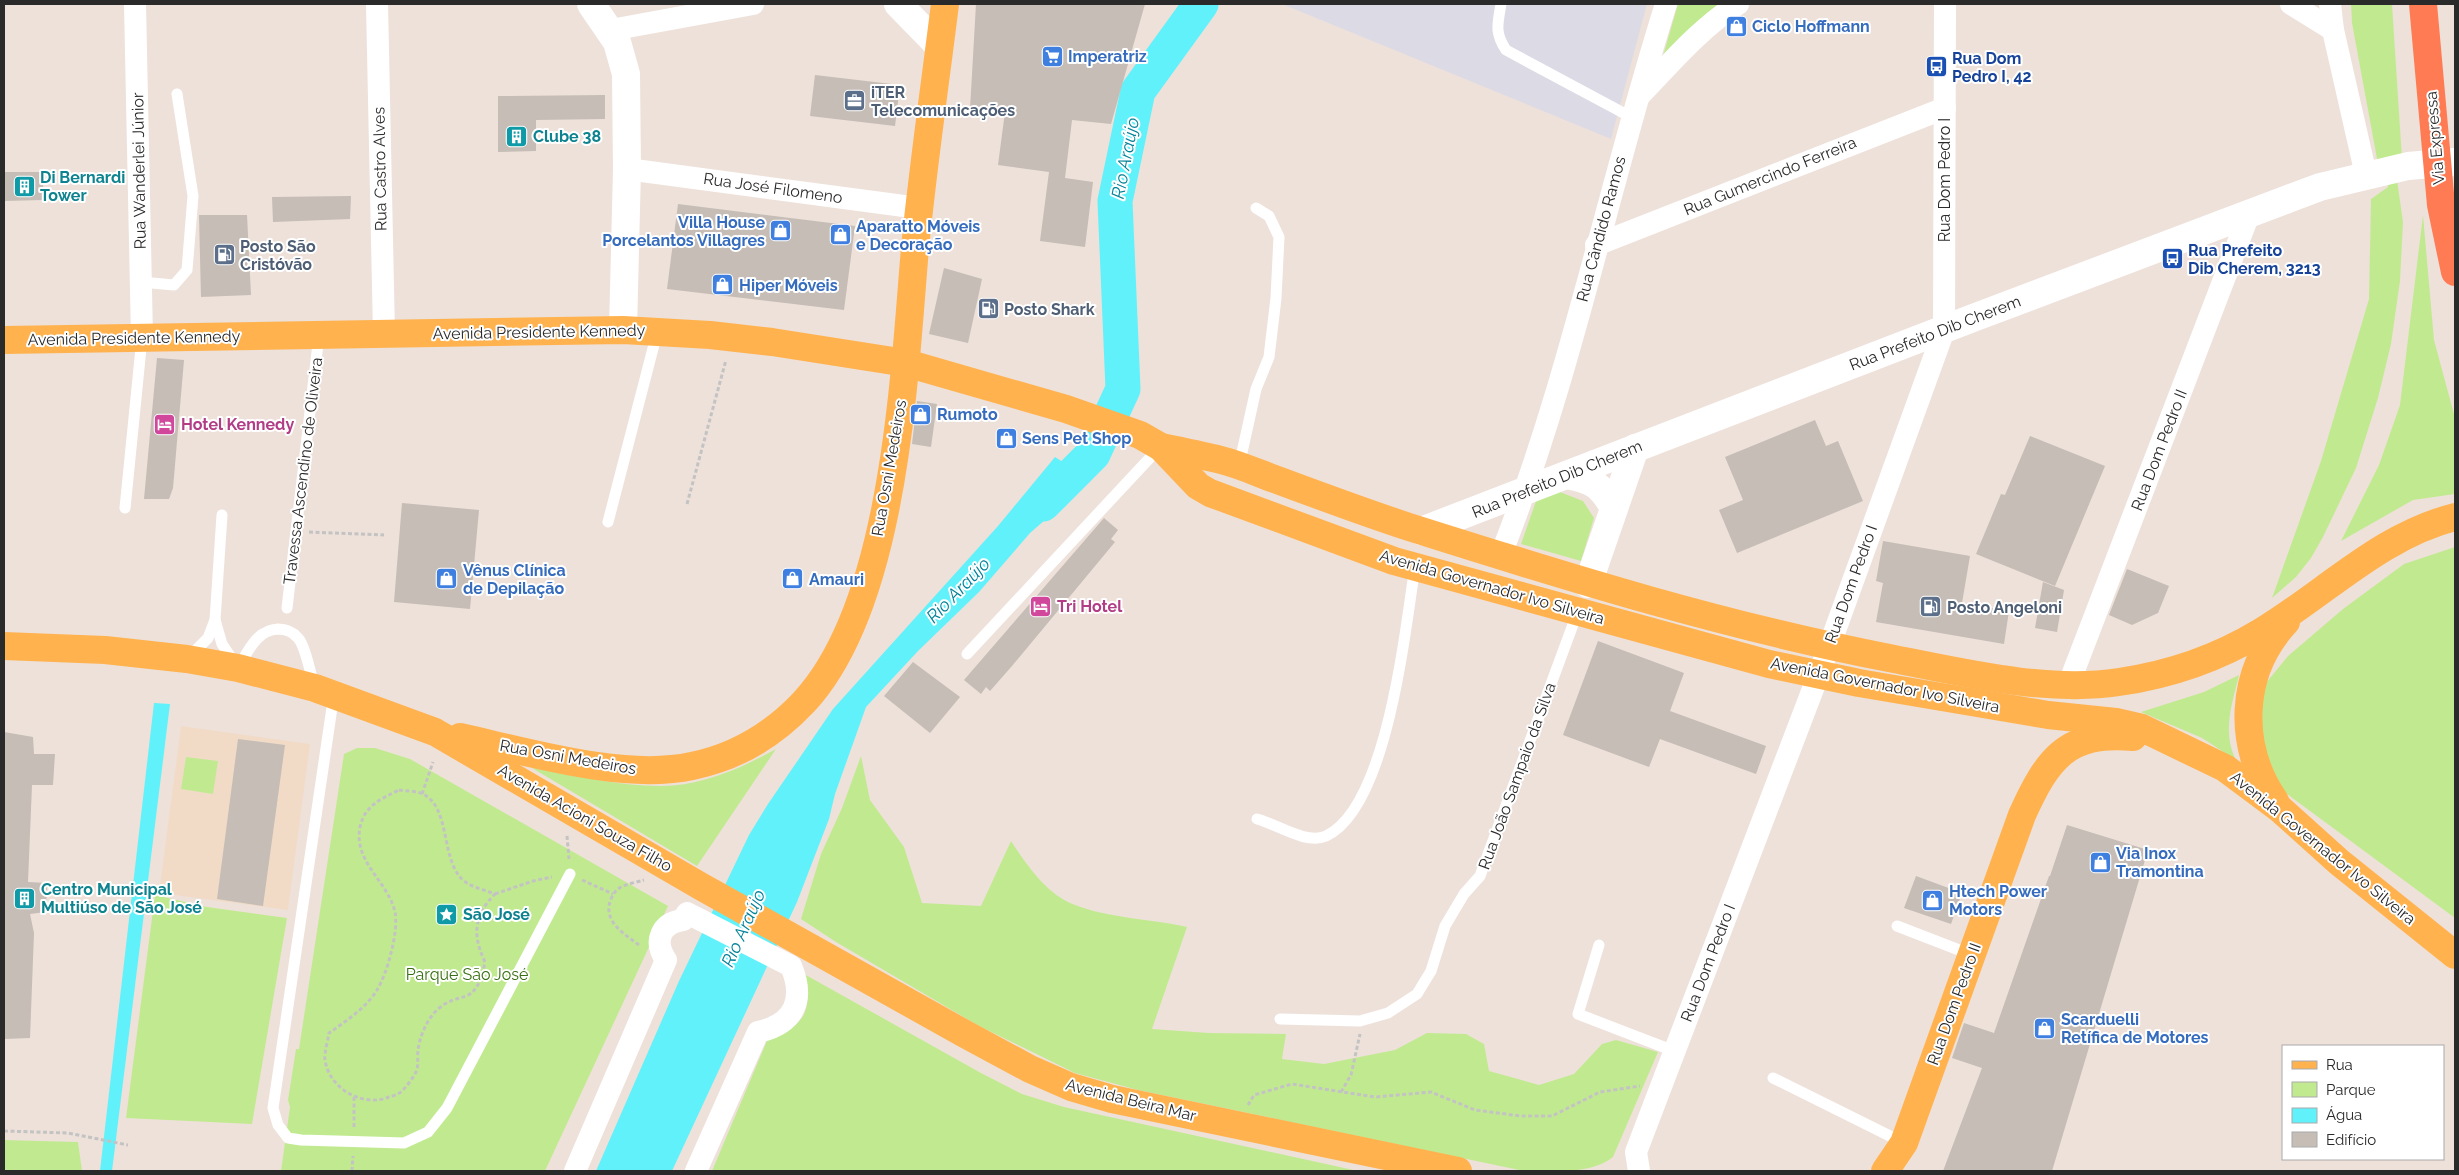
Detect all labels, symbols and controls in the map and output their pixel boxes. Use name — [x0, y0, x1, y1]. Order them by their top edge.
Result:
shop icon: Ciclo Hoffmann — [1724, 14, 1748, 38]
place label: Ciclo Hoffmann — [1752, 17, 1870, 36]
supermarket icon: Imperatriz — [1040, 44, 1064, 68]
place label: Imperatriz — [1068, 47, 1147, 66]
place label: Rua Dom Pedro I, 42 — [1952, 49, 2032, 86]
bus stop icon: Rua Dom Pedro I, 42 — [1924, 55, 1948, 79]
place label: iTER Telecomunicações — [871, 83, 1015, 120]
office icon: iTER Telecomunicações — [843, 89, 867, 113]
street label: Via Expressa — [2421, 90, 2449, 186]
street label: Rua Wanderlei Júnior — [128, 92, 150, 250]
street label: Rua Castro Alves — [369, 107, 391, 231]
water label: Rio Araújo — [1107, 116, 1143, 200]
street label: Rua Dom Pedro I — [1935, 118, 1954, 242]
building icon: Clube 38 — [505, 124, 529, 148]
place label: Clube 38 — [533, 127, 601, 146]
street label: Rua Gumercindo Ferreira — [1681, 133, 1859, 219]
street label: Rua Cândido Ramos — [1572, 154, 1630, 304]
place label: Di Bernardi Tower — [40, 168, 125, 205]
street label: Rua José Filomeno — [702, 169, 844, 207]
building icon: Di Bernardi Tower — [12, 174, 36, 198]
place label: Villa House Porcelantos Villagres — [602, 213, 765, 250]
place label: Aparatto Móveis e Decoração — [856, 217, 980, 254]
shop icon: Villa House Porcelantos Villagres — [769, 219, 793, 243]
shop icon: Aparatto Móveis e Decoração — [828, 223, 852, 247]
place label: Posto São Cristóvão — [240, 237, 316, 274]
place label: Rua Prefeito Dib Cherem, 3213 — [2188, 241, 2321, 278]
fuel station icon: Posto São Cristóvão — [212, 243, 236, 267]
bus stop icon: Rua Prefeito Dib Cherem, 3213 — [2160, 247, 2184, 271]
shop icon: Hiper Móveis — [711, 273, 735, 297]
place label: Hiper Móveis — [739, 276, 838, 295]
street label: Rua Prefeito Dib Cherem — [1847, 292, 2023, 374]
fuel station icon: Posto Shark — [976, 297, 1000, 321]
place label: Posto Shark — [1004, 300, 1095, 319]
street label: Avenida Presidente Kennedy — [433, 321, 646, 343]
street label: Avenida Presidente Kennedy — [28, 327, 241, 349]
street label: Travessa Ascendino de Oliveira — [280, 356, 326, 586]
street label: Rua Dom Pedro II — [2127, 387, 2191, 513]
street label: Rua Osni Medeiros — [868, 398, 910, 538]
shop icon: Rumoto — [909, 402, 933, 426]
place label: Rumoto — [937, 405, 998, 424]
hotel icon: Hotel Kennedy — [153, 412, 177, 436]
place label: Hotel Kennedy — [181, 415, 294, 434]
shop icon: Sens Pet Shop — [994, 426, 1018, 450]
place label: Sens Pet Shop — [1022, 429, 1131, 448]
street label: Rua Prefeito Dib Cherem — [1469, 436, 1645, 522]
street label: Rua Dom Pedro I — [1821, 522, 1881, 646]
street label: Avenida Governador Ivo Silveira — [1377, 546, 1607, 628]
water label: Rio Araújo — [922, 553, 994, 627]
place label: Vênus Clínica de Depilação — [463, 561, 566, 598]
shop icon: Vênus Clínica de Depilação — [435, 567, 459, 591]
shop icon: Amauri — [781, 567, 805, 591]
place label: Amauri — [809, 570, 864, 589]
hotel icon: Tri Hotel — [1029, 594, 1053, 618]
fuel station icon: Posto Angeloni — [1919, 595, 1943, 619]
place label: Tri Hotel — [1057, 597, 1123, 616]
place label: Posto Angeloni — [1947, 598, 2062, 617]
street label: Avenida Governador Ivo Silveira — [1769, 653, 2001, 717]
street label: Rua João Sampaio da Silva — [1474, 680, 1560, 872]
street label: Rua Osni Medeiros — [498, 736, 638, 778]
street label: Avenida Acioni Souza Filho — [495, 760, 675, 876]
street label: Avenida Governador Ivo Silveira — [2227, 767, 2419, 929]
place label: Via Inox Tramontina — [2116, 844, 2204, 881]
shop icon: Via Inox Tramontina — [2088, 850, 2112, 874]
place label: Centro Municipal Multiúso de São José — [41, 880, 202, 917]
place label: Htech Power Motors — [1949, 882, 2047, 919]
building icon: Centro Municipal Multiúso de São José — [13, 886, 37, 910]
water label: Rio Araújo — [717, 886, 769, 970]
shop icon: Htech Power Motors — [1921, 888, 1945, 912]
place icon: São José — [435, 902, 459, 926]
street label: Rua Dom Pedro I — [1677, 902, 1739, 1024]
place label: São José — [463, 905, 530, 924]
street label: Rua Dom Pedro II — [1923, 940, 1985, 1068]
park label: Parque São José — [406, 965, 528, 984]
place label: Scarduelli Retífica de Motores — [2061, 1010, 2209, 1047]
shop icon: Scarduelli Retífica de Motores — [2033, 1016, 2057, 1040]
legend — [2282, 1045, 2444, 1160]
text: Rua — [2326, 1056, 2353, 1074]
street label: Avenida Beira Mar — [1064, 1075, 1199, 1125]
text: Parque — [2326, 1081, 2376, 1099]
text: Água — [2326, 1106, 2362, 1124]
text: Edifício — [2326, 1131, 2376, 1149]

